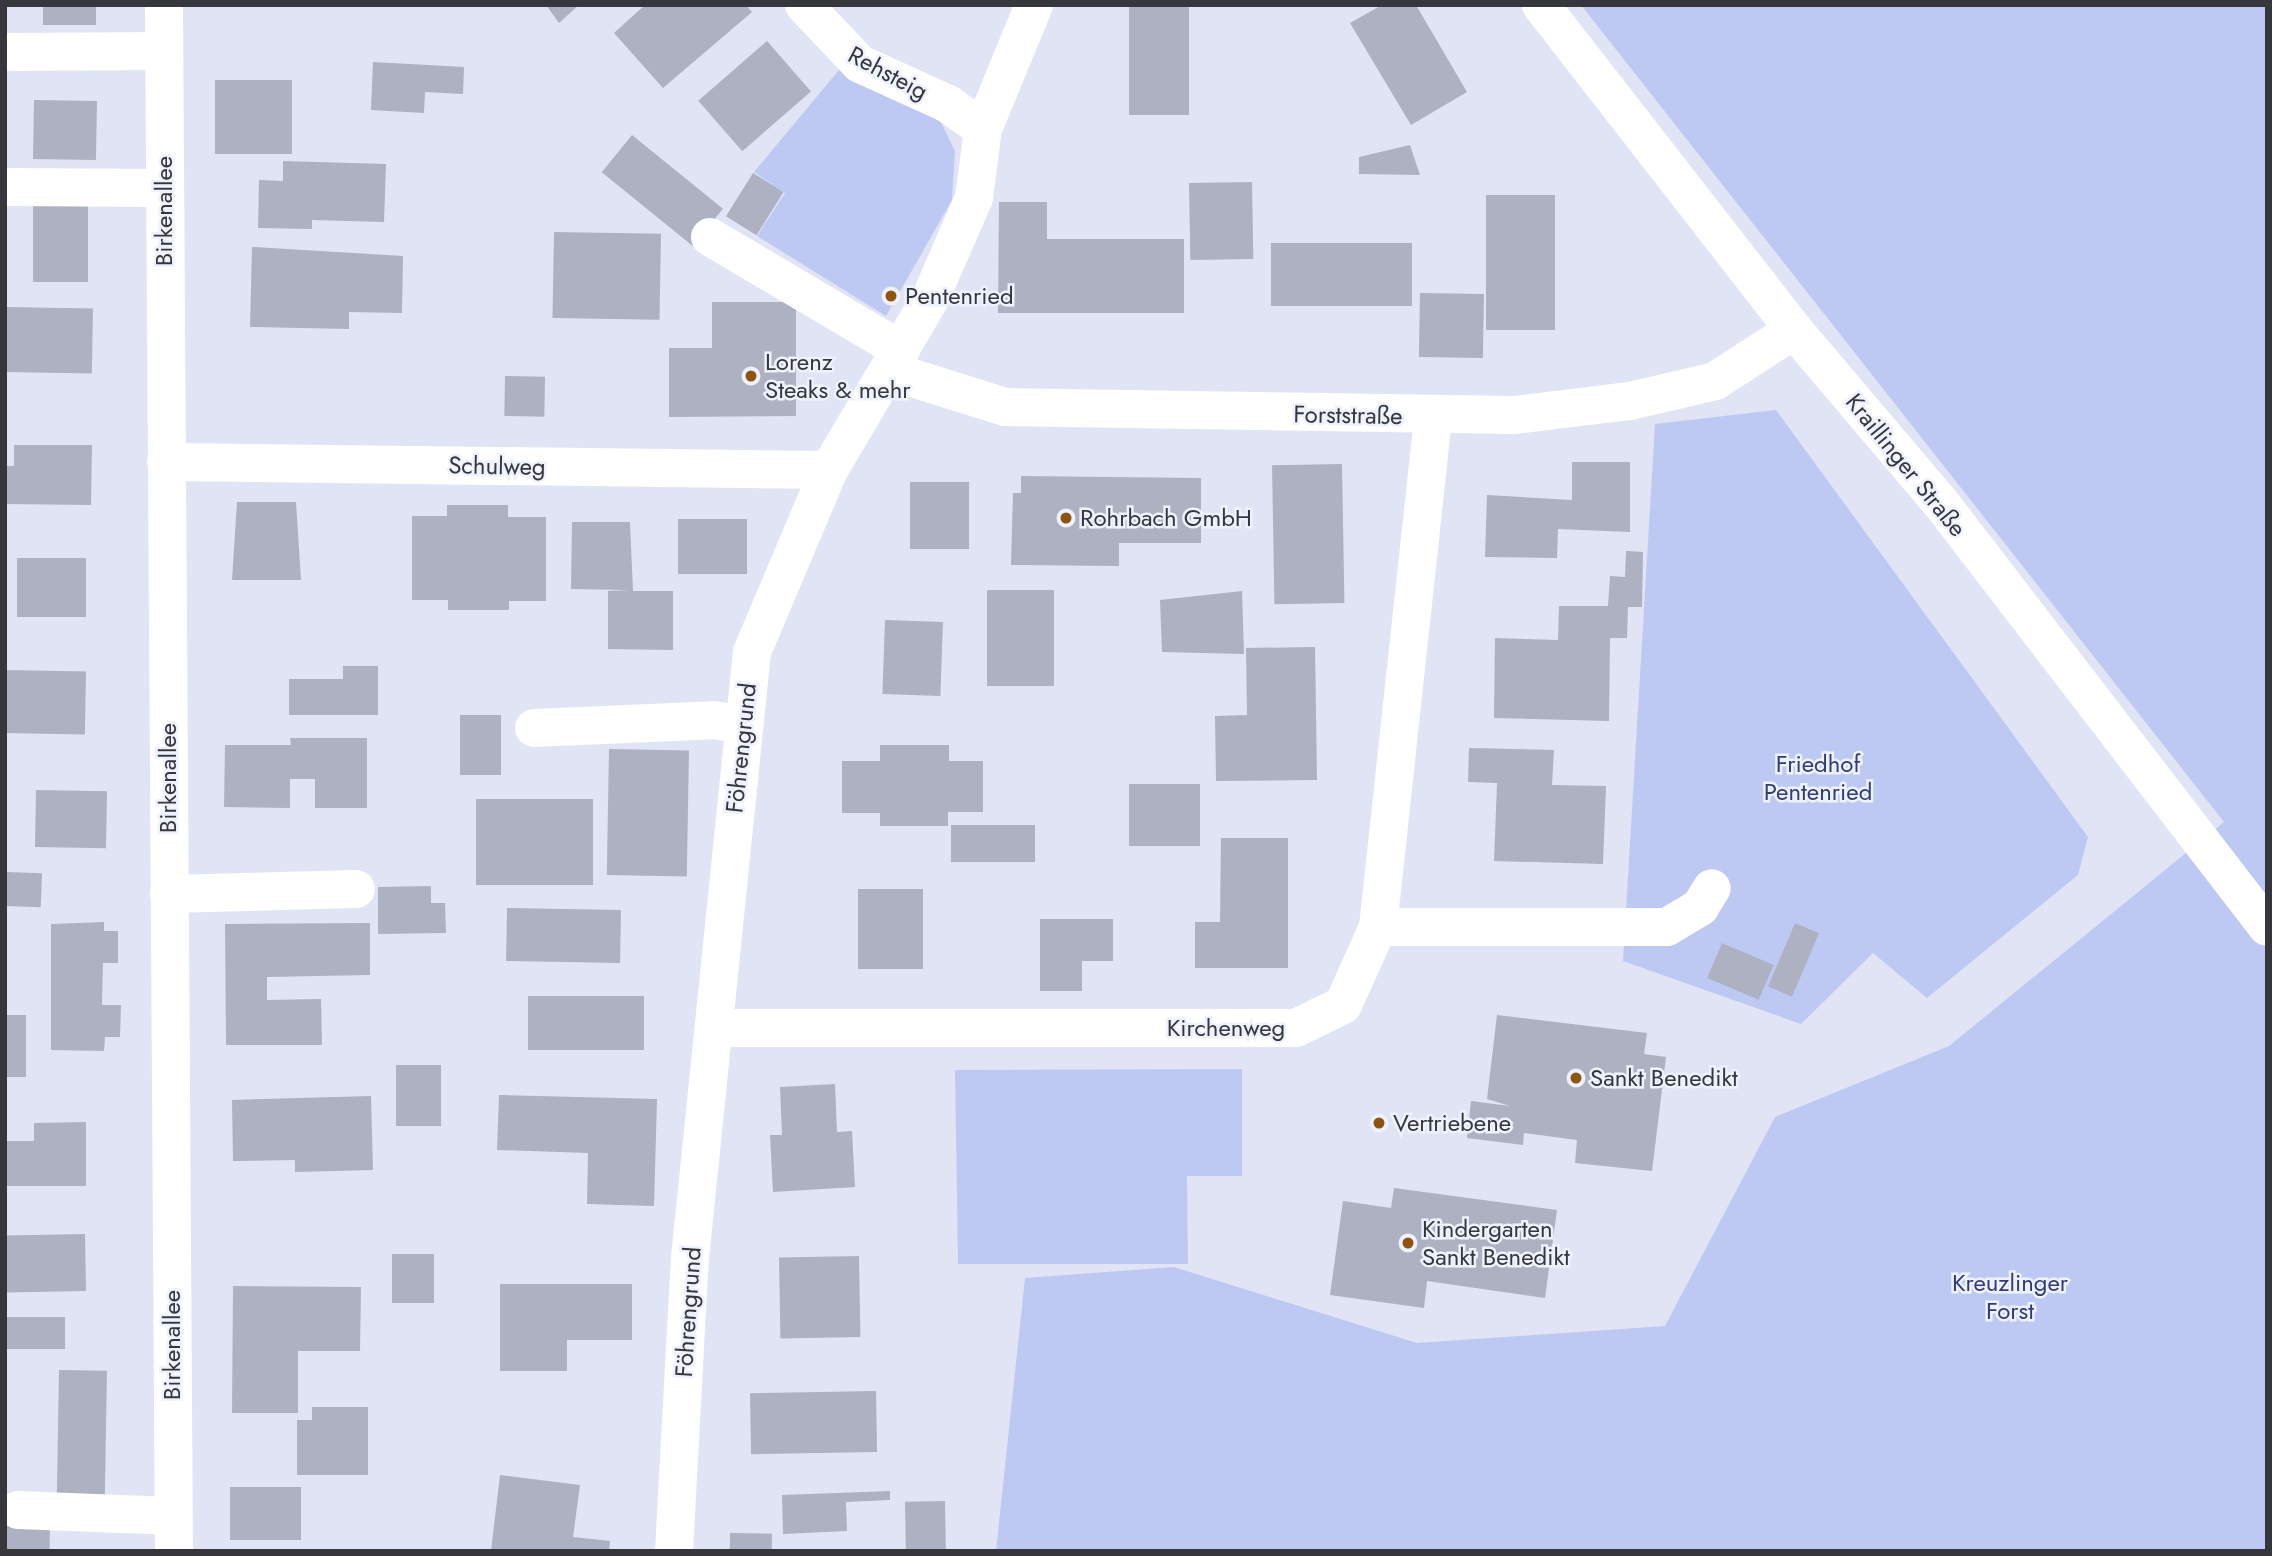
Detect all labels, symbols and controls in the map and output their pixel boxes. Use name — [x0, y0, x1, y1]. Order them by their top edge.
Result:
street label: Rehsteig — [843, 40, 933, 106]
street label: Birkenallee — [150, 156, 178, 266]
place label: Pentenried — [905, 282, 1014, 310]
marker: Pentenried — [883, 288, 899, 304]
place label: Lorenz Steaks & mehr — [765, 348, 911, 404]
marker: Lorenz Steaks & mehr — [743, 368, 759, 384]
street label: Kraillinger Straße — [1840, 388, 1972, 542]
street label: Forststraße — [1293, 400, 1403, 430]
street label: Schulweg — [448, 451, 546, 481]
place label: Rohrbach GmbH — [1080, 504, 1252, 532]
marker: Rohrbach GmbH — [1058, 510, 1074, 526]
street label: Föhrengrund — [720, 682, 762, 814]
street label: Birkenallee — [154, 723, 182, 833]
park label: Friedhof Pentenried — [1764, 750, 1872, 806]
street label: Kirchenweg — [1167, 1014, 1285, 1042]
place label: Sankt Benedikt — [1590, 1064, 1738, 1092]
marker: Sankt Benedikt — [1568, 1070, 1584, 1086]
place label: Vertriebene — [1393, 1109, 1511, 1137]
marker: Vertriebene — [1371, 1115, 1387, 1131]
place label: Kindergarten Sankt Benedikt — [1422, 1215, 1570, 1271]
marker: Kindergarten Sankt Benedikt — [1400, 1235, 1416, 1251]
street label: Föhrengrund — [669, 1246, 707, 1378]
park label: Kreuzlinger Forst — [1952, 1269, 2068, 1325]
street label: Birkenallee — [158, 1290, 186, 1400]

